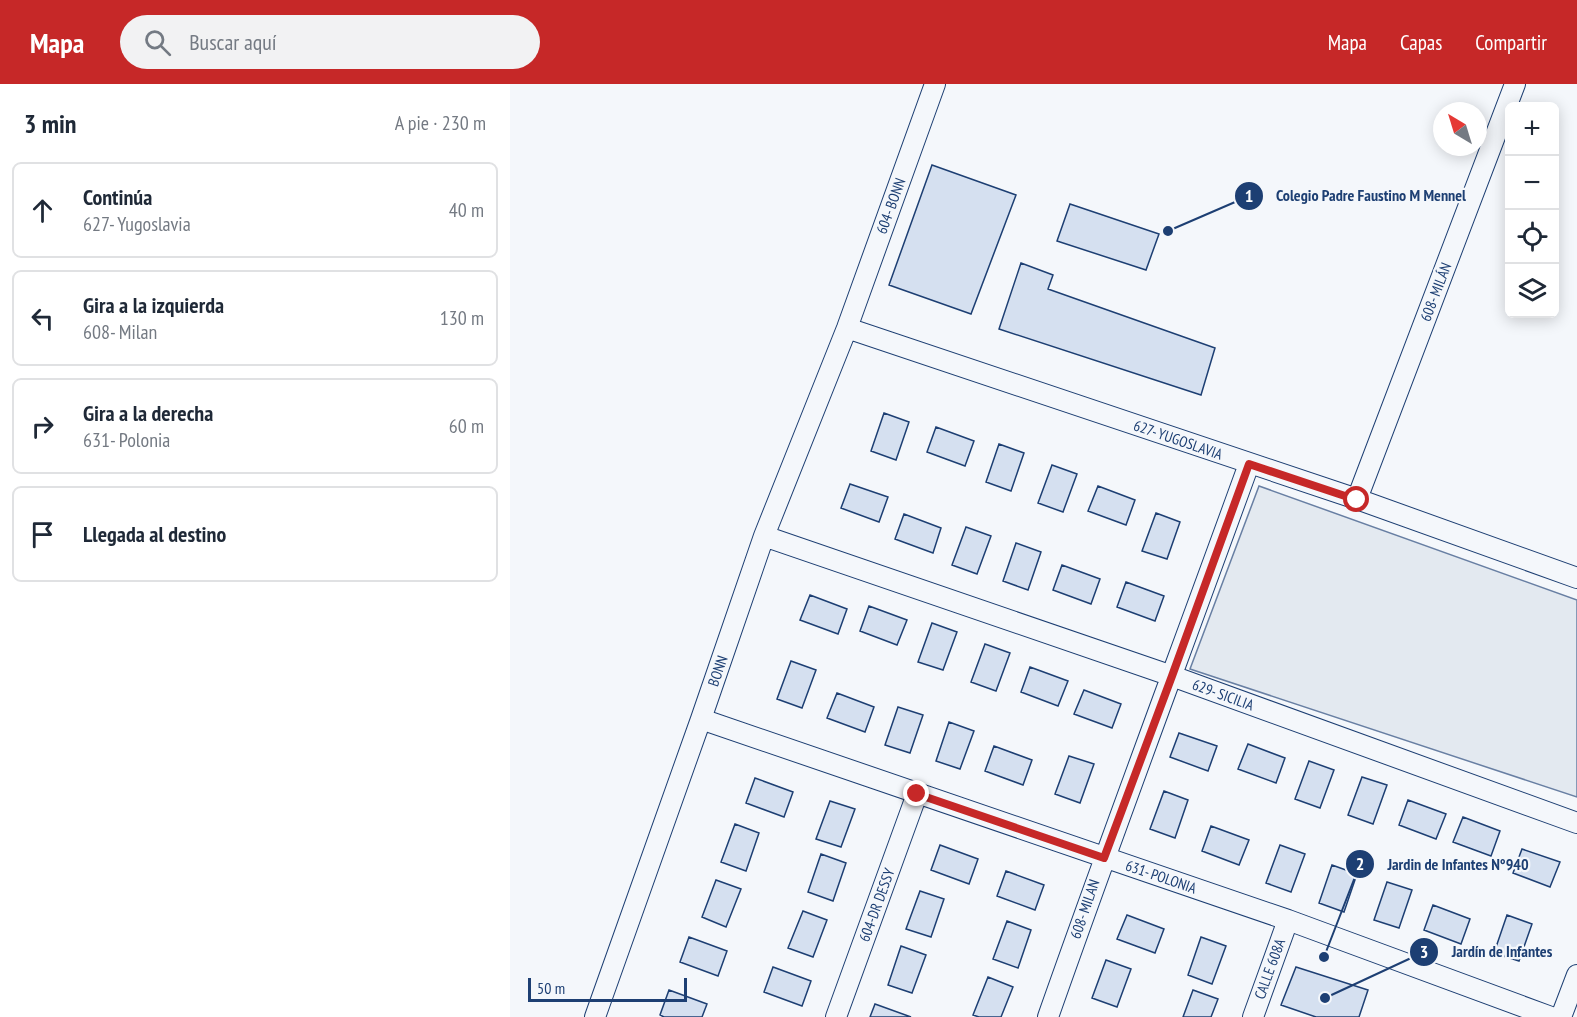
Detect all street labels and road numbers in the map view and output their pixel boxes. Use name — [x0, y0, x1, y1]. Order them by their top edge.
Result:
street label: 604- BONN — [872, 175, 909, 236]
street label: 608- MILÁN — [1416, 260, 1455, 324]
street label: 627- YUGOSLAVIA — [1131, 415, 1226, 464]
street label: BONN — [703, 653, 732, 689]
street label: 629- SICILIA — [1190, 675, 1257, 715]
street label: 631- POLONIA — [1123, 856, 1200, 898]
street label: 604-DR DESSY — [854, 865, 899, 944]
street label: 608- MILAN — [1066, 877, 1104, 941]
street label: CALLE 608A — [1250, 935, 1290, 1002]

